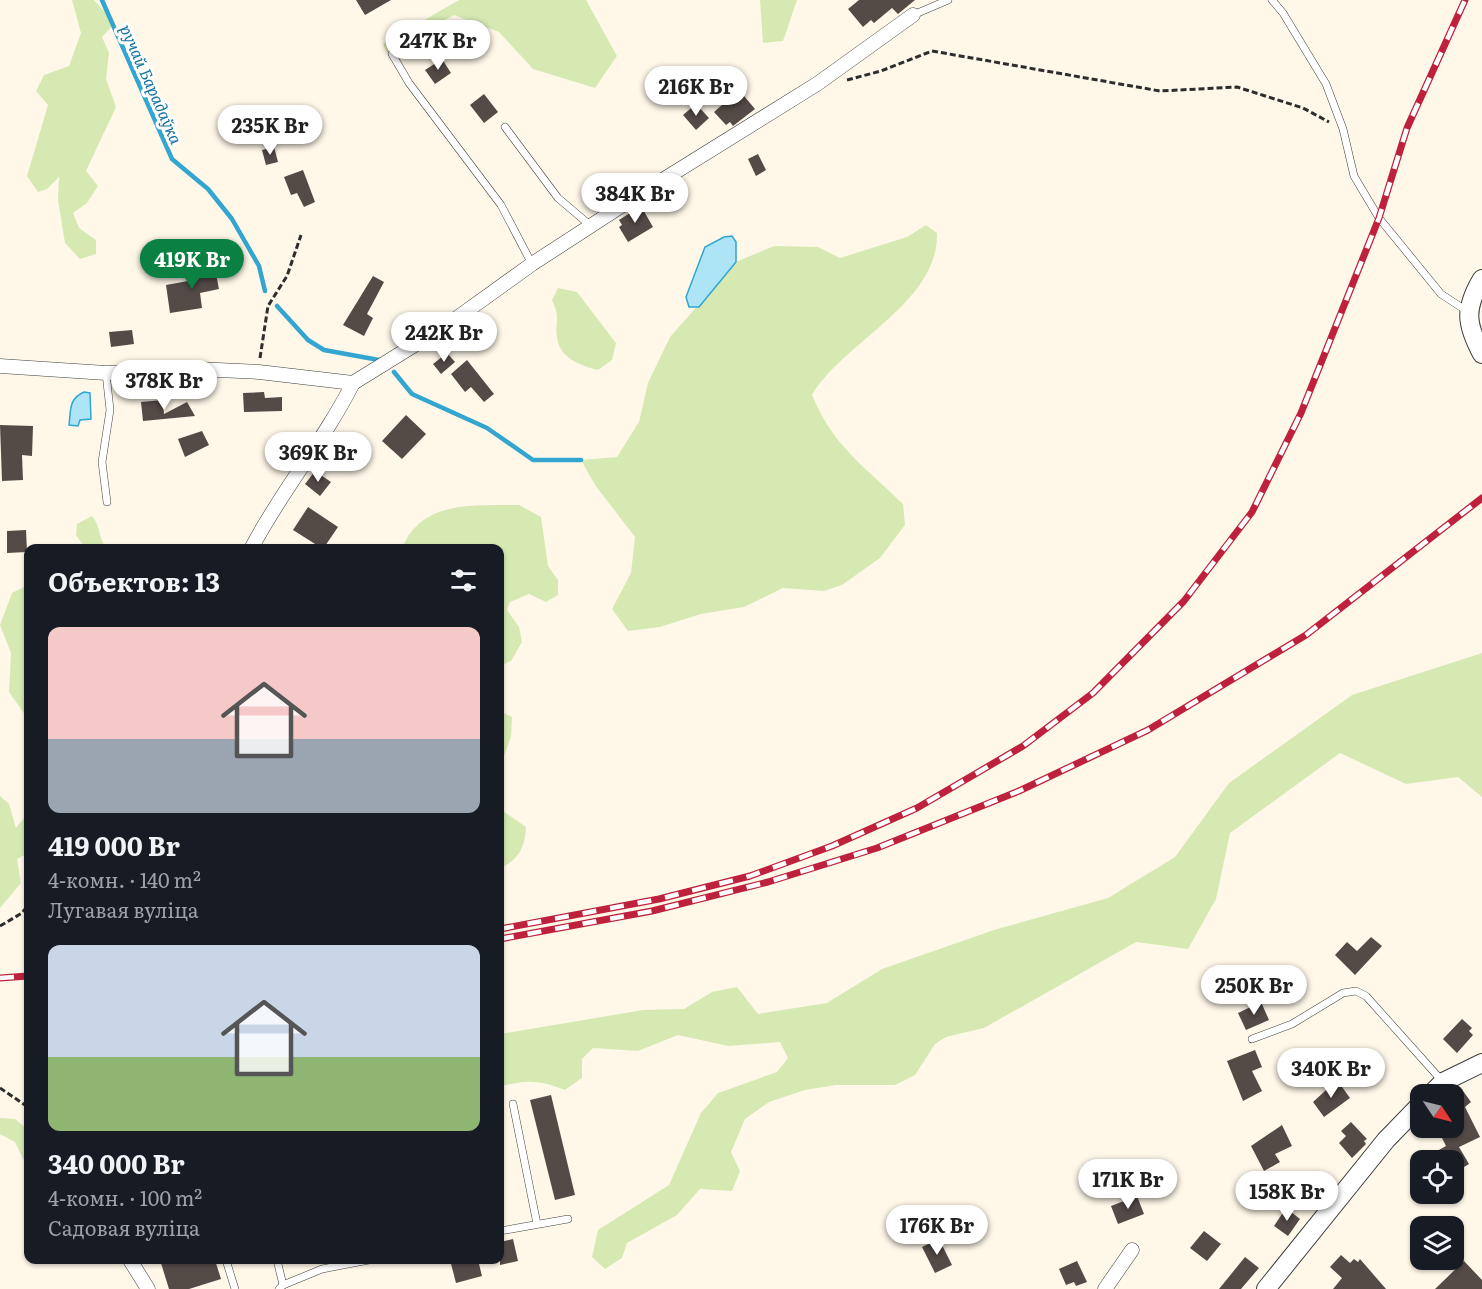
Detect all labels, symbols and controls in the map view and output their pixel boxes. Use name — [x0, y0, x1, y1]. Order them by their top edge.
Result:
water label: ручай Барадаўка — [115, 20, 190, 149]
pin: 247K Br — [383, 20, 493, 71]
text: 247K Br — [399, 24, 477, 54]
pin: 216K Br — [641, 66, 751, 117]
text: 216K Br — [658, 70, 734, 100]
pin: 235K Br — [215, 105, 325, 156]
text: 235K Br — [231, 109, 309, 139]
pin: 384K Br — [580, 173, 690, 224]
text: 384K Br — [595, 177, 675, 207]
pin: 419K Br — [137, 239, 247, 290]
text: 419K Br — [154, 243, 230, 273]
pin: 242K Br — [389, 312, 499, 363]
text: 242K Br — [405, 316, 483, 346]
pin: 378K Br — [109, 360, 219, 411]
text: 378K Br — [125, 364, 203, 394]
pin: 369K Br — [263, 432, 373, 483]
text: 369K Br — [279, 436, 357, 466]
text: Объектов: 13 — [48, 561, 220, 600]
icon: filters — [447, 564, 480, 597]
icon: home — [210, 666, 318, 774]
text: 419 000 Br — [48, 825, 180, 864]
text: 4-комн. · 140 m² — [48, 864, 201, 894]
text: Лугавая вуліца — [48, 894, 199, 924]
pin: 250K Br — [1199, 965, 1309, 1016]
text: 250K Br — [1215, 969, 1293, 999]
icon: home — [210, 984, 318, 1092]
pin: 340K Br — [1276, 1048, 1386, 1099]
text: 340K Br — [1291, 1052, 1371, 1082]
north arrow — [1410, 1084, 1464, 1138]
map controls — [1410, 1084, 1464, 1270]
text: 340 000 Br — [48, 1143, 185, 1182]
button: locate — [1410, 1150, 1464, 1204]
pin: 171K Br — [1073, 1159, 1183, 1210]
text: 171K Br — [1092, 1163, 1164, 1193]
pin: 158K Br — [1232, 1171, 1342, 1222]
text: 158K Br — [1249, 1175, 1325, 1205]
text: 4-комн. · 100 m² — [48, 1182, 202, 1212]
pin: 176K Br — [882, 1205, 992, 1256]
text: 176K Br — [900, 1209, 974, 1239]
text: Садовая вуліца — [48, 1212, 200, 1242]
button: layers — [1410, 1216, 1464, 1270]

